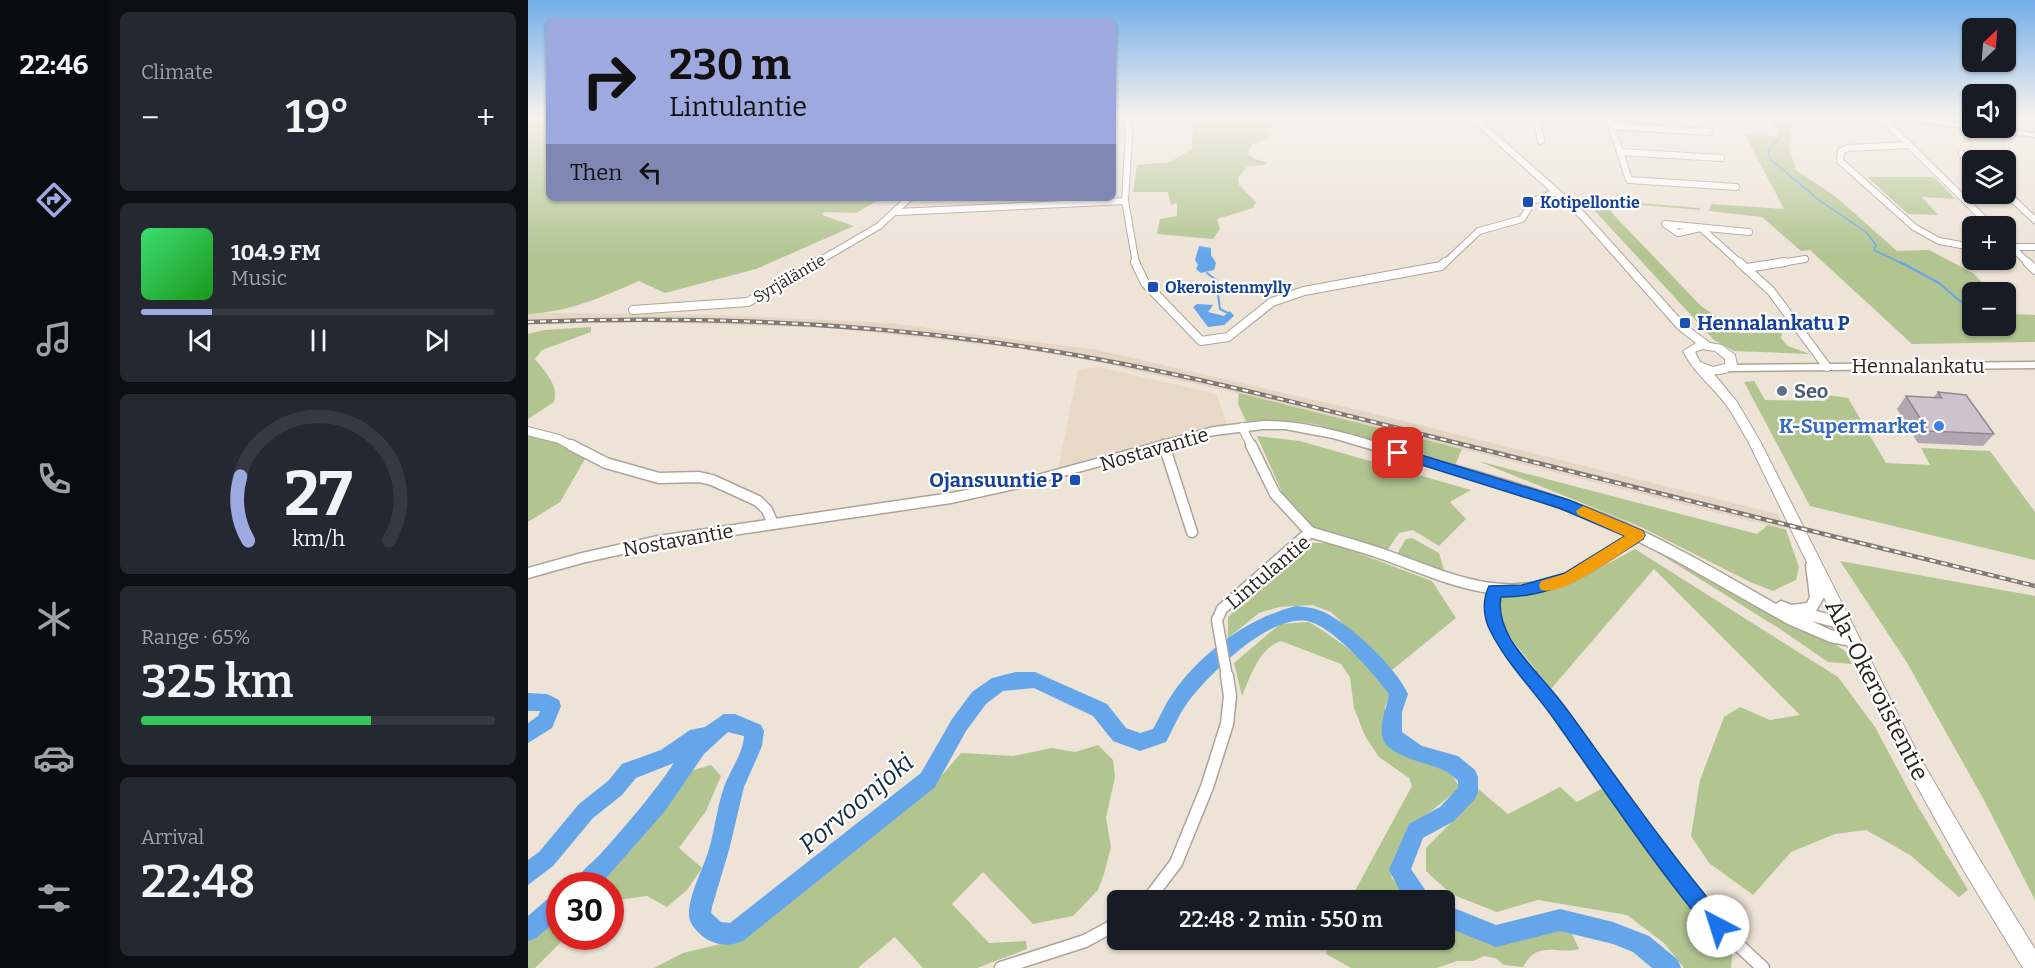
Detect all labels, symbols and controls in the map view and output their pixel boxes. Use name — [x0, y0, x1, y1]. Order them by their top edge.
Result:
north arrow — [1962, 18, 2016, 72]
map controls — [1962, 18, 2016, 336]
text: 230 m — [669, 40, 791, 90]
icon: right — [570, 42, 648, 120]
text: 22:46 — [19, 49, 89, 81]
text: Climate — [141, 60, 213, 84]
button: sound — [1962, 84, 2016, 138]
text: 19° — [285, 90, 350, 144]
text: Lintulantie — [669, 91, 807, 123]
text: − — [141, 98, 159, 138]
text: + — [476, 98, 495, 138]
button: layers — [1962, 150, 2016, 204]
icon: left — [634, 156, 667, 189]
text: Then — [570, 159, 622, 186]
icon: directions — [33, 179, 75, 221]
place label: Kotipellontie — [1540, 193, 1640, 212]
marker: Kotipellontie — [1521, 195, 1535, 209]
button: + — [1962, 216, 2016, 270]
text: 104.9 FM — [231, 239, 321, 266]
street label: Syrjäläntie — [750, 250, 829, 307]
text: Music — [231, 266, 287, 290]
place label: Okeroistenmylly — [1165, 278, 1291, 297]
marker: Okeroistenmylly — [1146, 280, 1160, 294]
button: − — [1962, 282, 2016, 336]
place label: Hennalankatu P — [1697, 311, 1850, 335]
marker: Hennalankatu P — [1678, 316, 1692, 330]
icon: music — [33, 318, 75, 360]
icon: previous — [184, 324, 217, 357]
icon: pause — [302, 324, 335, 357]
icon: next — [420, 324, 453, 357]
street label: Hennalankatu — [1851, 354, 1985, 378]
place label: Seo — [1794, 379, 1828, 403]
marker: Seo — [1775, 384, 1789, 398]
place label: K-Supermarket — [1779, 414, 1927, 438]
marker: K-Supermarket — [1932, 419, 1946, 433]
street label: Nostavantie — [1097, 422, 1211, 476]
pin — [1372, 427, 1423, 478]
icon: arrive — [1381, 436, 1414, 469]
text: 27 — [284, 457, 352, 532]
icon: phone — [33, 458, 75, 500]
place label: Ojansuuntie P — [929, 468, 1063, 492]
marker: Ojansuuntie P — [1068, 473, 1082, 487]
street label: Nostavantie — [621, 518, 735, 562]
text: km/h — [291, 526, 345, 552]
street label: Lintulantie — [1221, 530, 1315, 614]
street label: Ala-Okeroistentie — [1819, 595, 1935, 785]
icon: climate — [33, 598, 75, 640]
text: Range · 65% — [141, 625, 250, 649]
text: 325 km — [141, 655, 293, 709]
icon: car — [33, 737, 75, 779]
water label: Porvoonjoki — [793, 747, 920, 860]
text: Arrival — [141, 825, 204, 849]
text: 22:48 — [141, 855, 255, 909]
speed limit sign: 30 — [546, 872, 624, 950]
icon: filters — [33, 877, 75, 919]
position arrow — [1686, 894, 1750, 958]
text: 22:48 · 2 min · 550 m — [1179, 906, 1383, 933]

